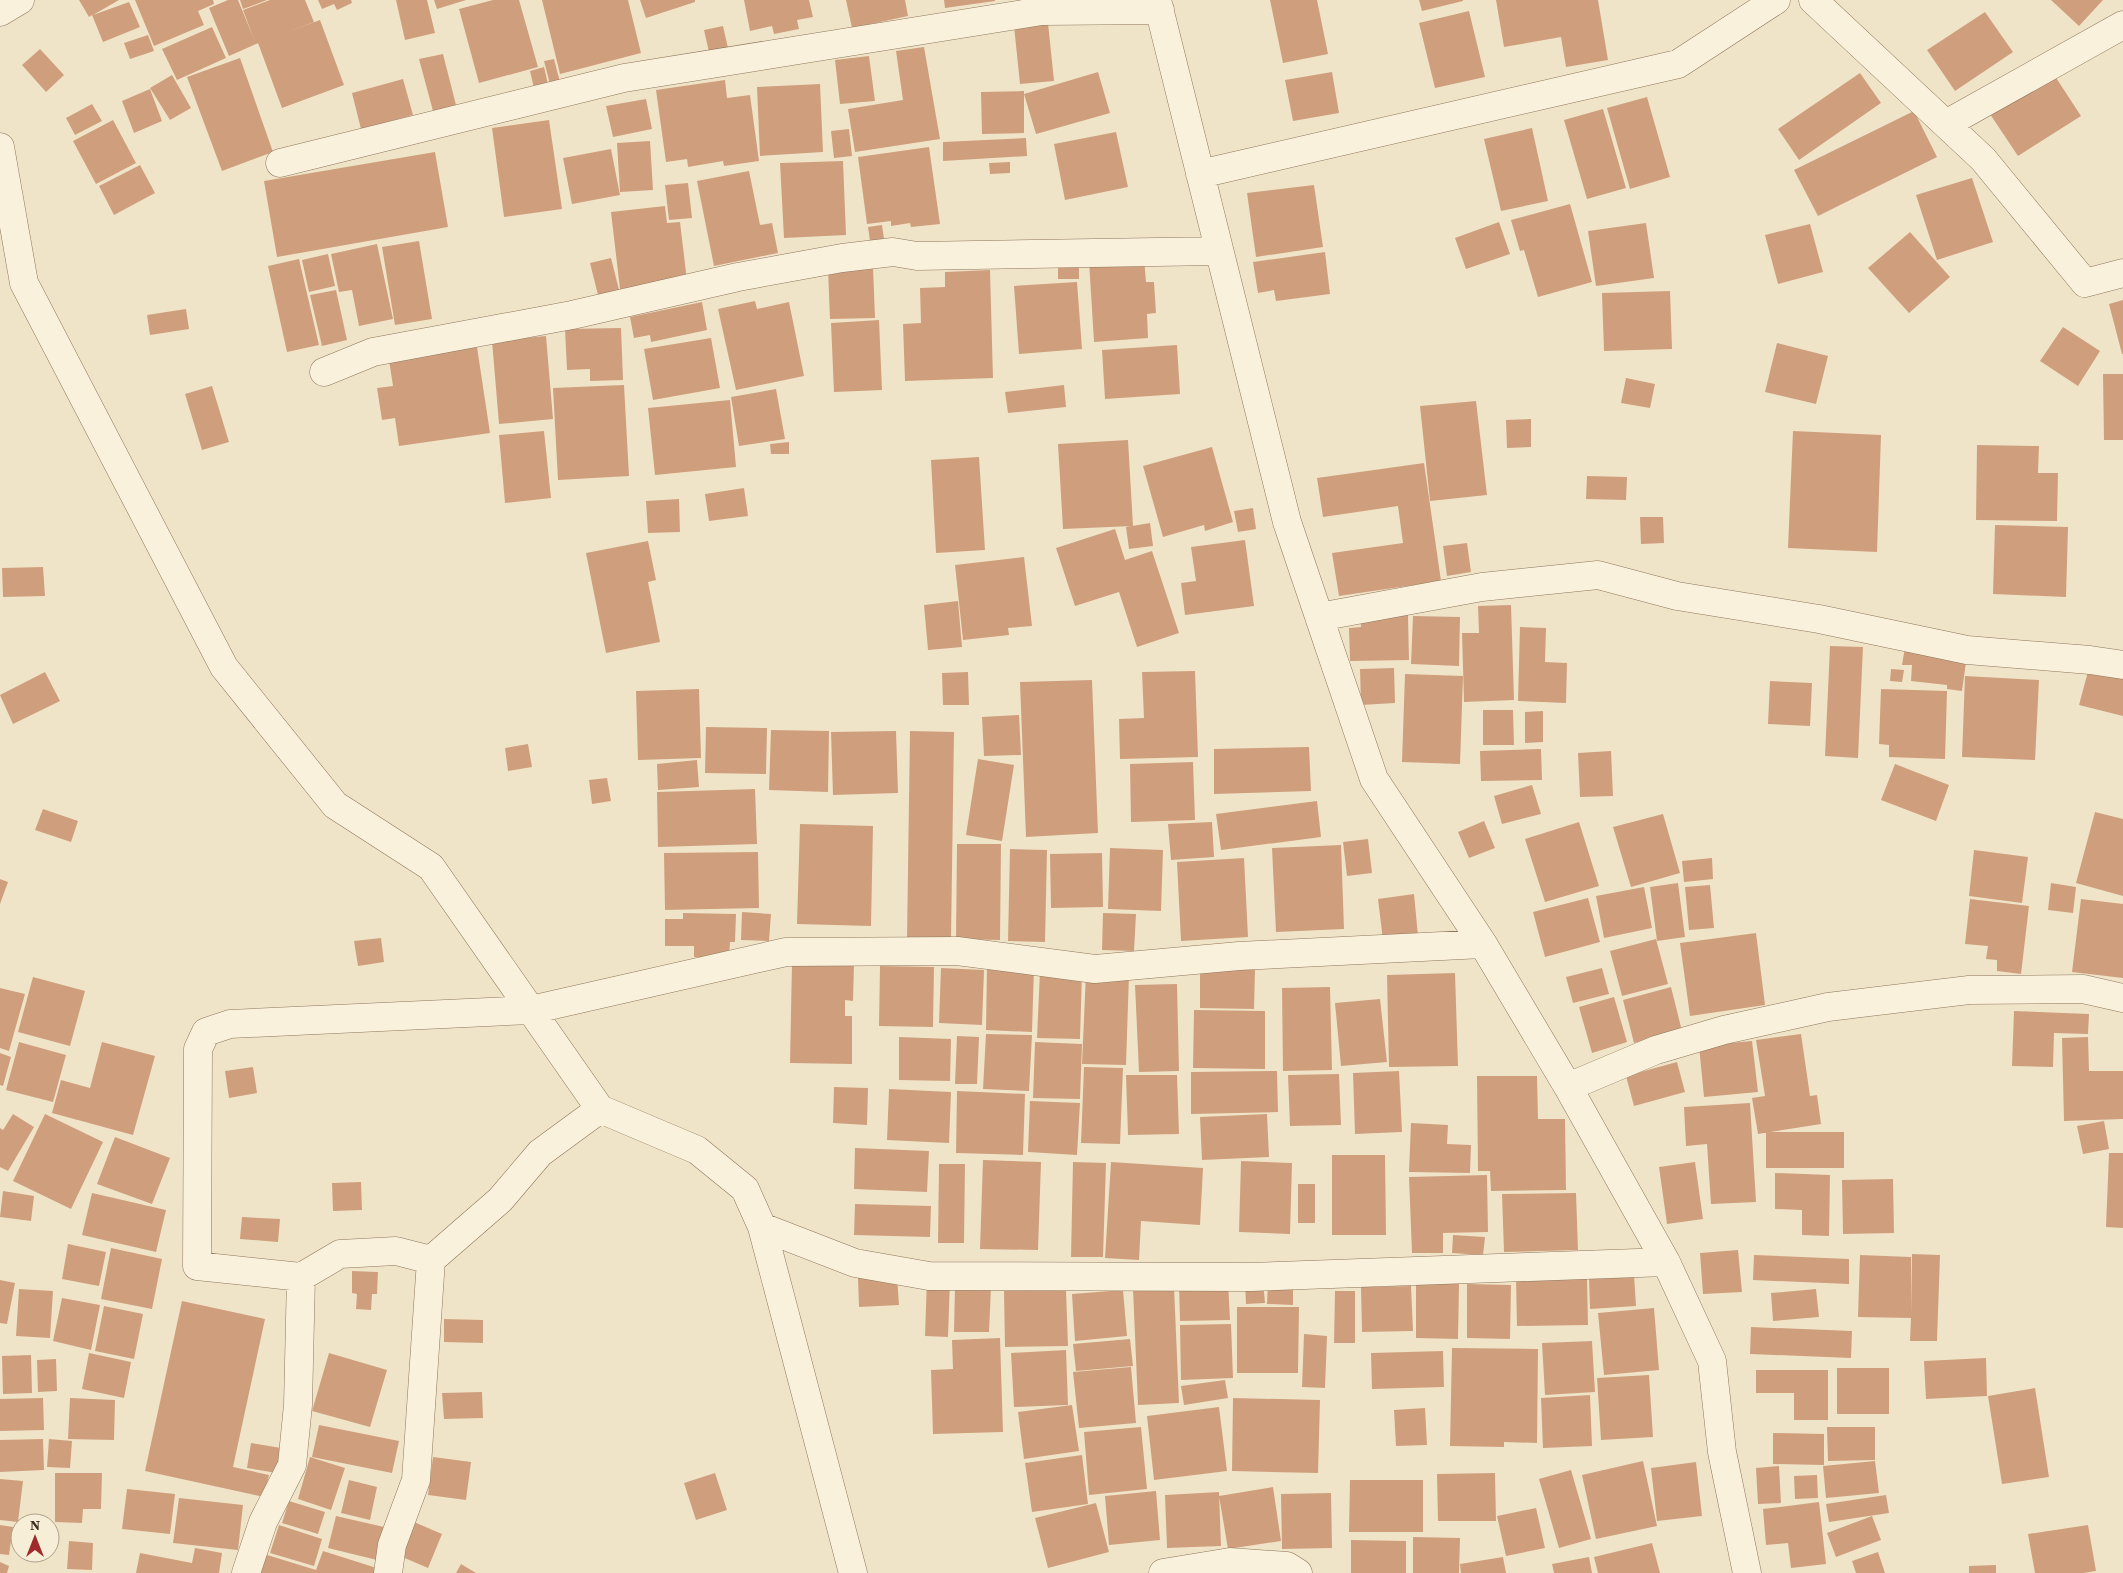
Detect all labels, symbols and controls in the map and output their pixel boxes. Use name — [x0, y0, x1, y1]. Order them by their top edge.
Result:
north arrow — [10, 1513, 60, 1563]
text: N — [30, 1515, 40, 1535]

